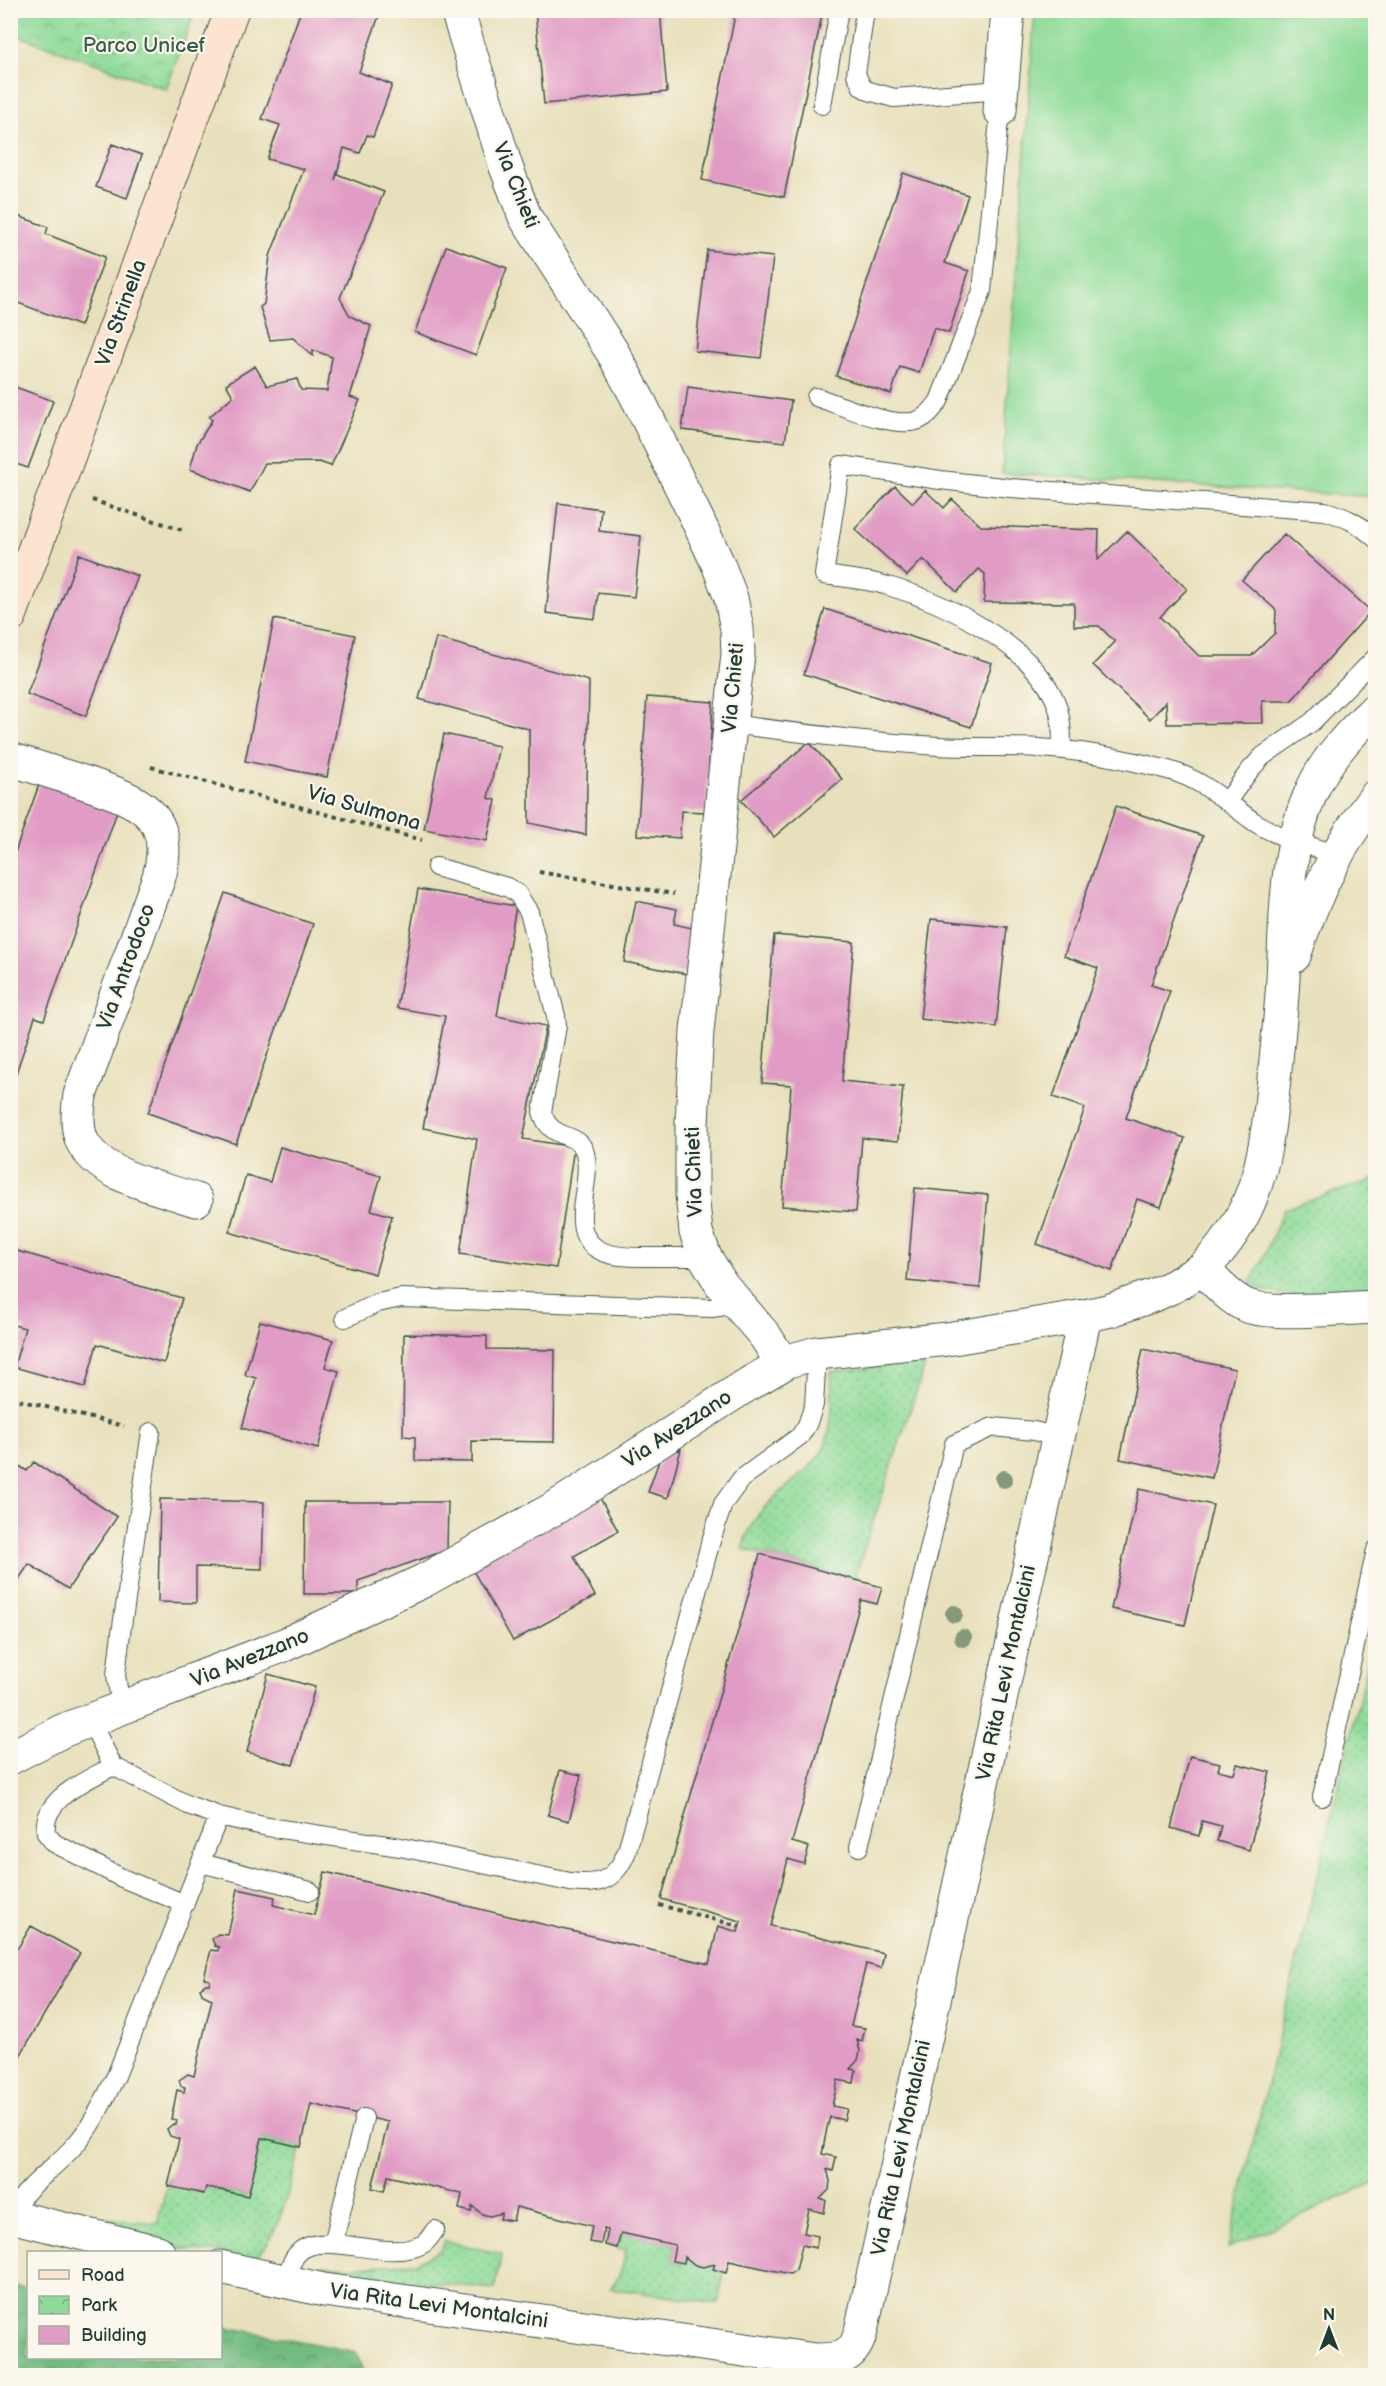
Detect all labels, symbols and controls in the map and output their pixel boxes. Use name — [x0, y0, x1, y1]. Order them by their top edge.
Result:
park label: Parco Unicef — [83, 33, 206, 58]
street label: Via Chieti — [487, 138, 545, 232]
street label: Via Strinella — [90, 256, 152, 370]
street label: Via Chieti — [717, 642, 749, 734]
street label: Via Sulmona — [304, 780, 424, 836]
street label: Via Antrodoco — [92, 900, 160, 1034]
street label: Via Chieti — [680, 1126, 708, 1218]
street label: Via Avezzano — [618, 1384, 736, 1474]
street label: Via Rita Levi Montalcini — [971, 1563, 1041, 1783]
street label: Via Avezzano — [187, 1623, 313, 1693]
street label: Via Rita Levi Montalcini — [866, 2038, 936, 2258]
legend — [27, 2251, 222, 2359]
text: Road — [81, 2265, 125, 2286]
street label: Via Rita Levi Montalcini — [328, 2278, 550, 2334]
text: Park — [81, 2295, 117, 2316]
north arrow — [1299, 2299, 1359, 2359]
text: N — [1323, 2306, 1335, 2325]
text: Building — [81, 2325, 147, 2346]

